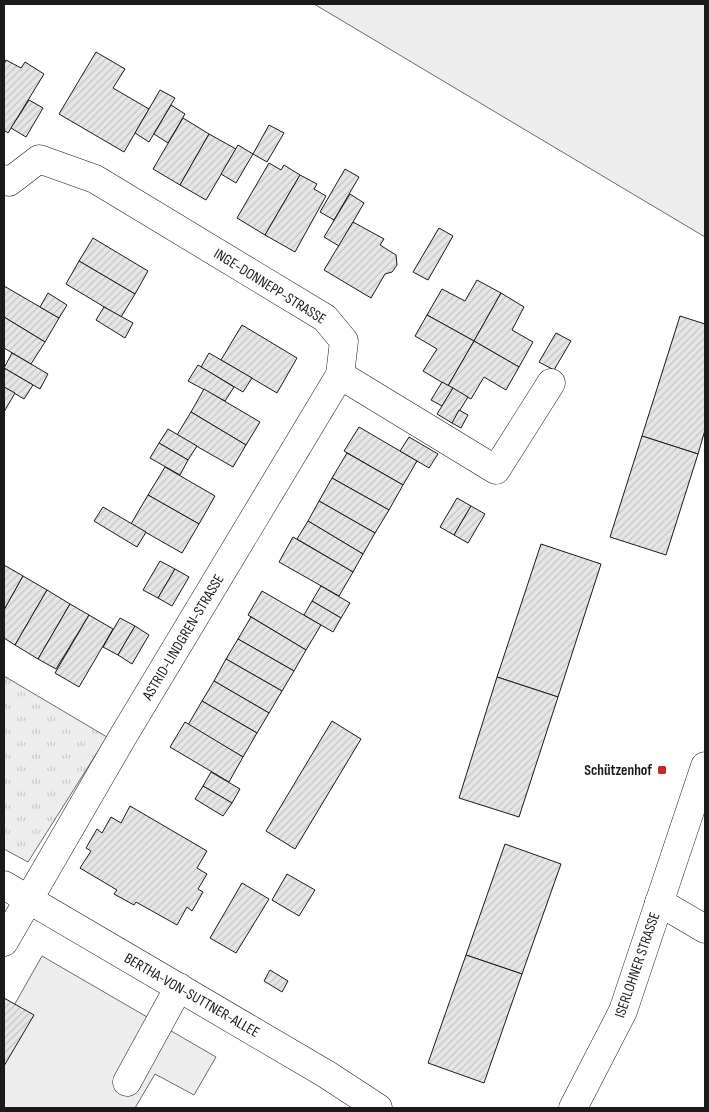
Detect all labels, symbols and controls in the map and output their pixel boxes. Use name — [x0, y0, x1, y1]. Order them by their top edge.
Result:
street label: INGE-DONNEPP-STRASSE — [210, 244, 329, 329]
street label: ASTRID-LINDGREN-STRASSE — [138, 571, 228, 704]
place label: Schützenhof — [584, 761, 652, 780]
marker: Schützenhof — [656, 764, 668, 776]
street label: ISERLOHNER STRASSE — [611, 910, 664, 1020]
street label: BERTHA-VON-SUTTNER-ALLEE — [121, 949, 263, 1042]

